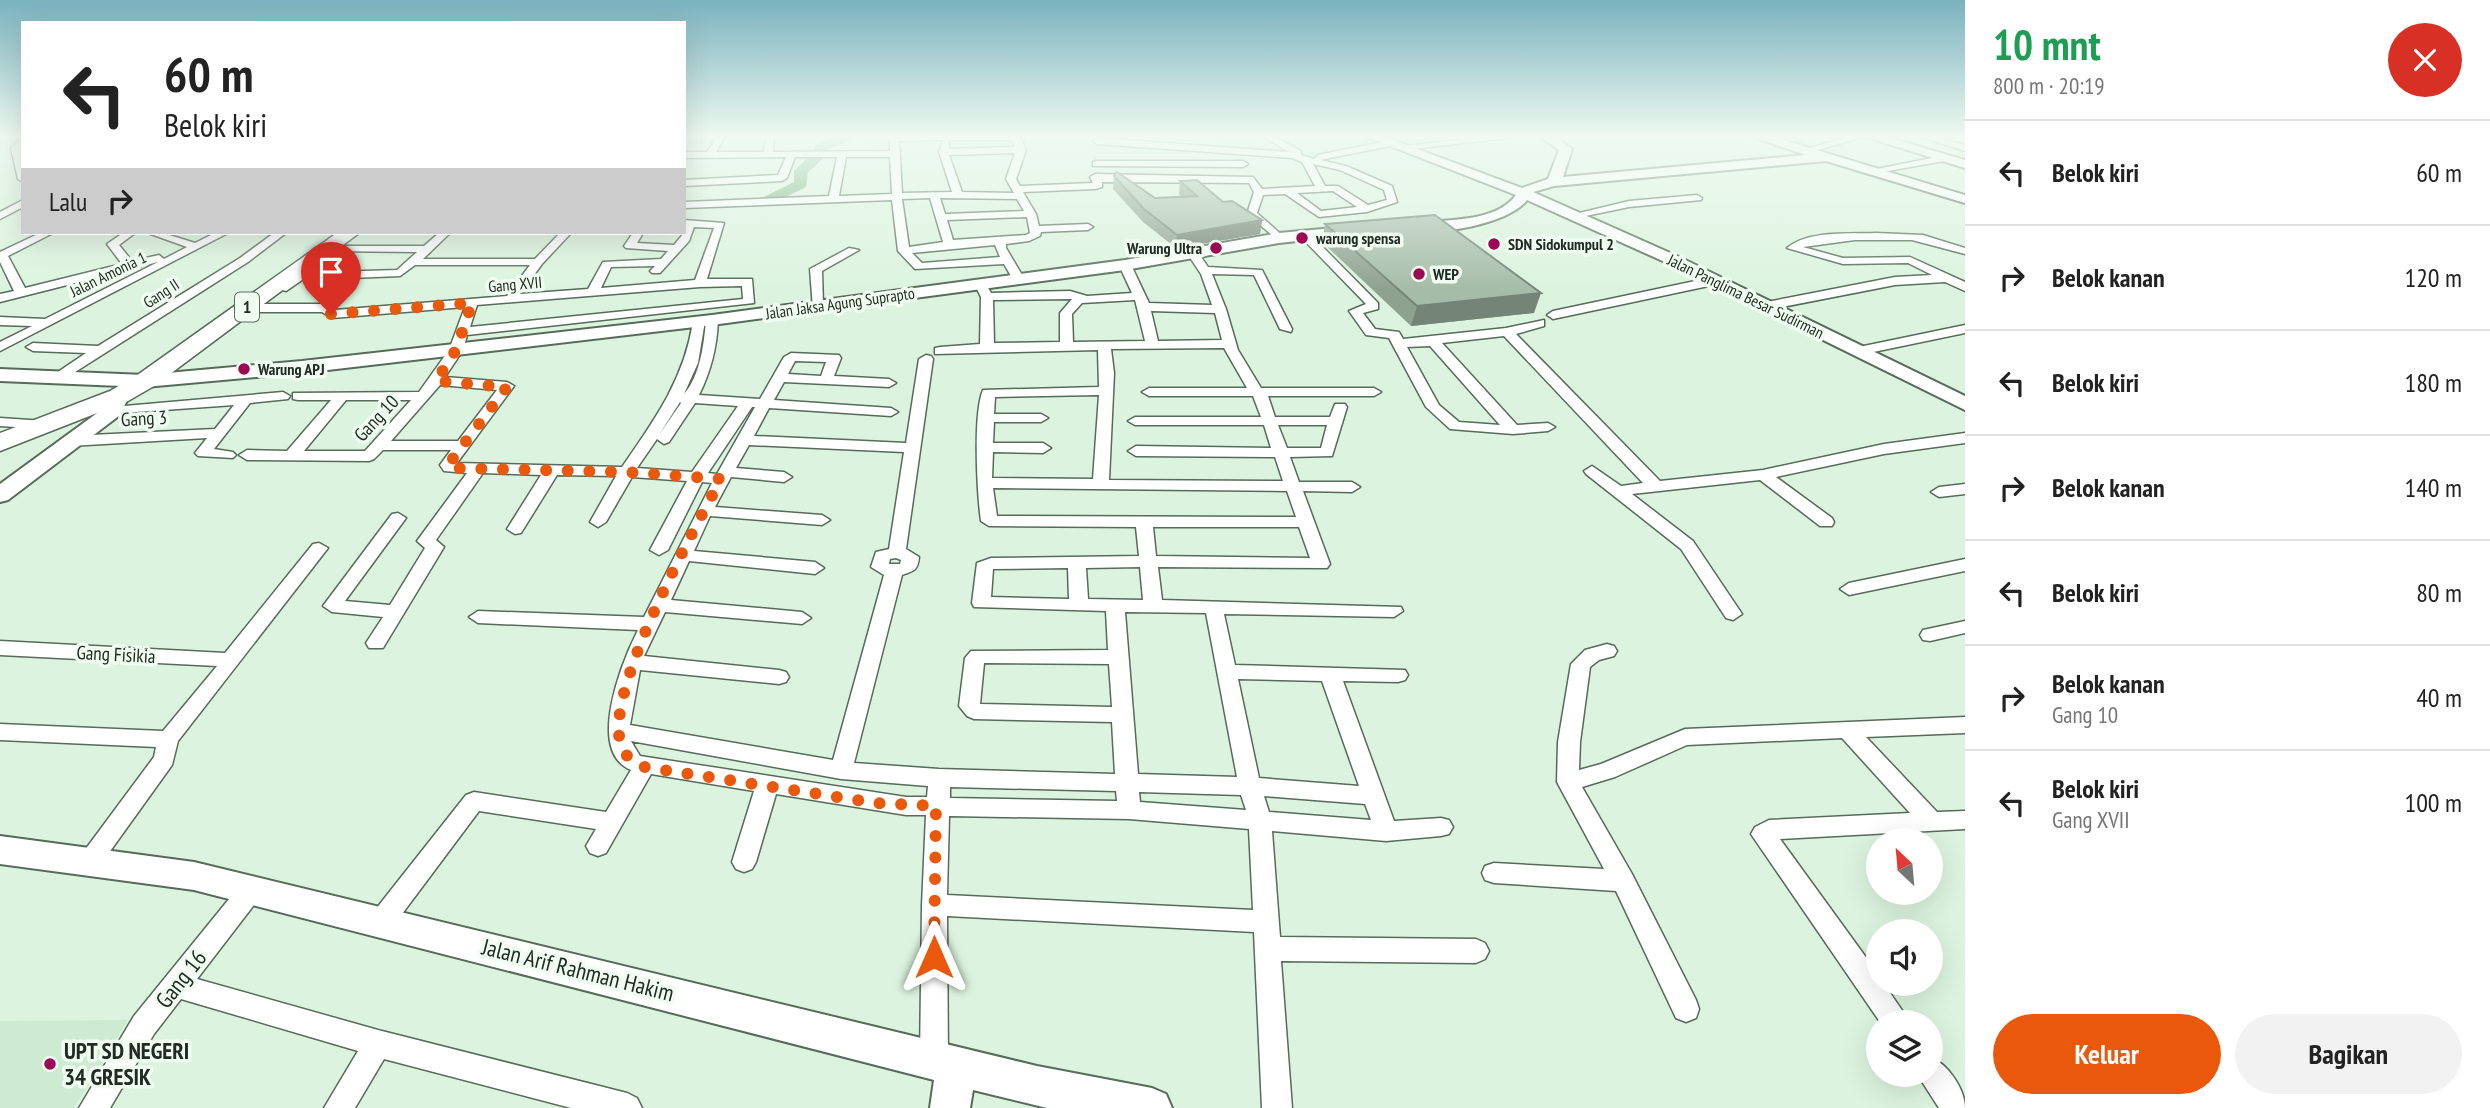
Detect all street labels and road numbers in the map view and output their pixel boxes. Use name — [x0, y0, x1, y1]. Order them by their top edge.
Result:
street label: Jalan Amonia 1 — [66, 247, 150, 302]
street label: Jalan Panglima Besar Sudirman — [1664, 249, 1827, 343]
street label: Gang XVII — [487, 272, 543, 296]
street label: Gang II — [139, 274, 183, 312]
street label: Jalan Jaksa Agung Suprapto — [763, 283, 916, 324]
road number: 1 — [235, 292, 259, 321]
street label: Gang 10 — [349, 390, 403, 446]
street label: Gang 3 — [120, 405, 168, 431]
street label: Gang Fisikia — [76, 640, 156, 668]
street label: Jalan Arif Rahman Hakim — [478, 931, 677, 1007]
street label: Gang 16 — [149, 944, 212, 1014]

